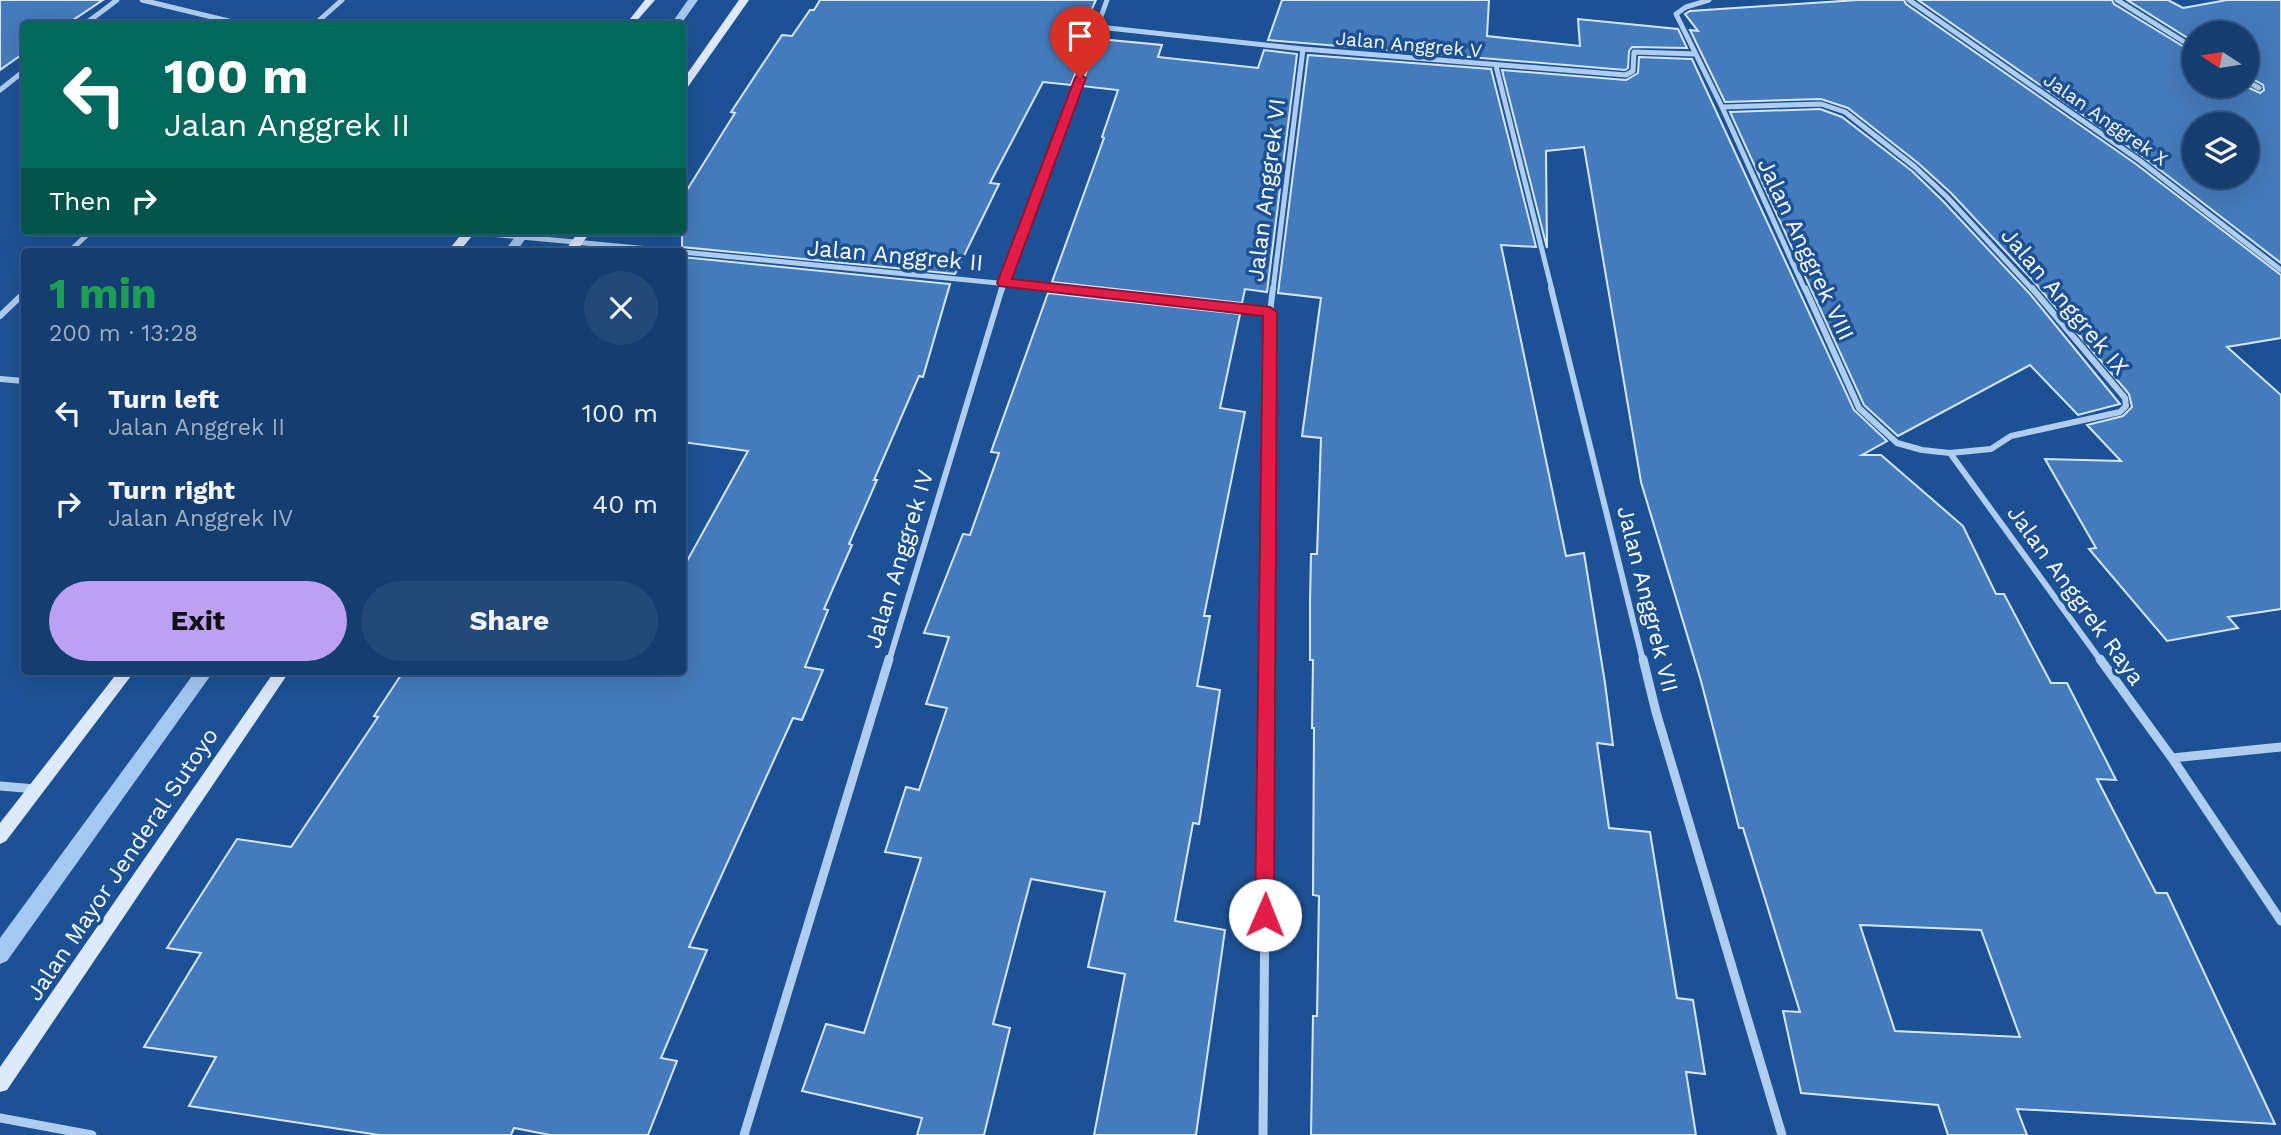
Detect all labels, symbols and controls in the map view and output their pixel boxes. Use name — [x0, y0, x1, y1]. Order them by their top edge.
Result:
pin — [1050, 6, 1110, 78]
icon: arrive — [1061, 17, 1099, 55]
north arrow — [2182, 21, 2259, 98]
map controls — [2182, 21, 2259, 189]
street label: Jalan Anggrek V — [1335, 27, 1483, 62]
text: 100 m — [164, 47, 308, 105]
icon: left — [49, 49, 140, 140]
street label: Jalan Anggrek X — [2039, 68, 2172, 171]
street label: Jalan Anggrek VI — [1242, 97, 1291, 283]
text: Jalan Anggrek II — [164, 106, 410, 144]
button: layers — [2182, 112, 2259, 189]
street label: Jalan Anggrek VIII — [1751, 154, 1860, 345]
icon: right — [125, 182, 163, 220]
text: Then — [49, 186, 111, 216]
street label: Jalan Anggrek IX — [1995, 222, 2134, 381]
street label: Jalan Anggrek II — [806, 234, 984, 277]
text: 1 min — [49, 269, 157, 318]
button: close — [584, 271, 658, 345]
text: 200 m · 13:28 — [49, 320, 198, 347]
text: Turn left — [108, 384, 219, 414]
icon: left — [49, 394, 87, 432]
text: 100 m — [582, 398, 658, 428]
text: Jalan Anggrek II — [108, 414, 285, 441]
street label: Jalan Anggrek IV — [860, 467, 939, 652]
text: Turn right — [108, 475, 235, 505]
icon: right — [49, 485, 87, 523]
text: 40 m — [592, 489, 658, 519]
street label: Jalan Anggrek Raya — [2001, 500, 2150, 690]
street label: Jalan Anggrek VII — [1611, 503, 1684, 695]
text: Jalan Anggrek IV — [108, 505, 293, 532]
button: Exit — [49, 581, 347, 661]
button: Share — [361, 581, 658, 661]
street label: Jalan Mayor Jenderal Sutoyo — [21, 723, 224, 1006]
position arrow — [1228, 878, 1302, 952]

